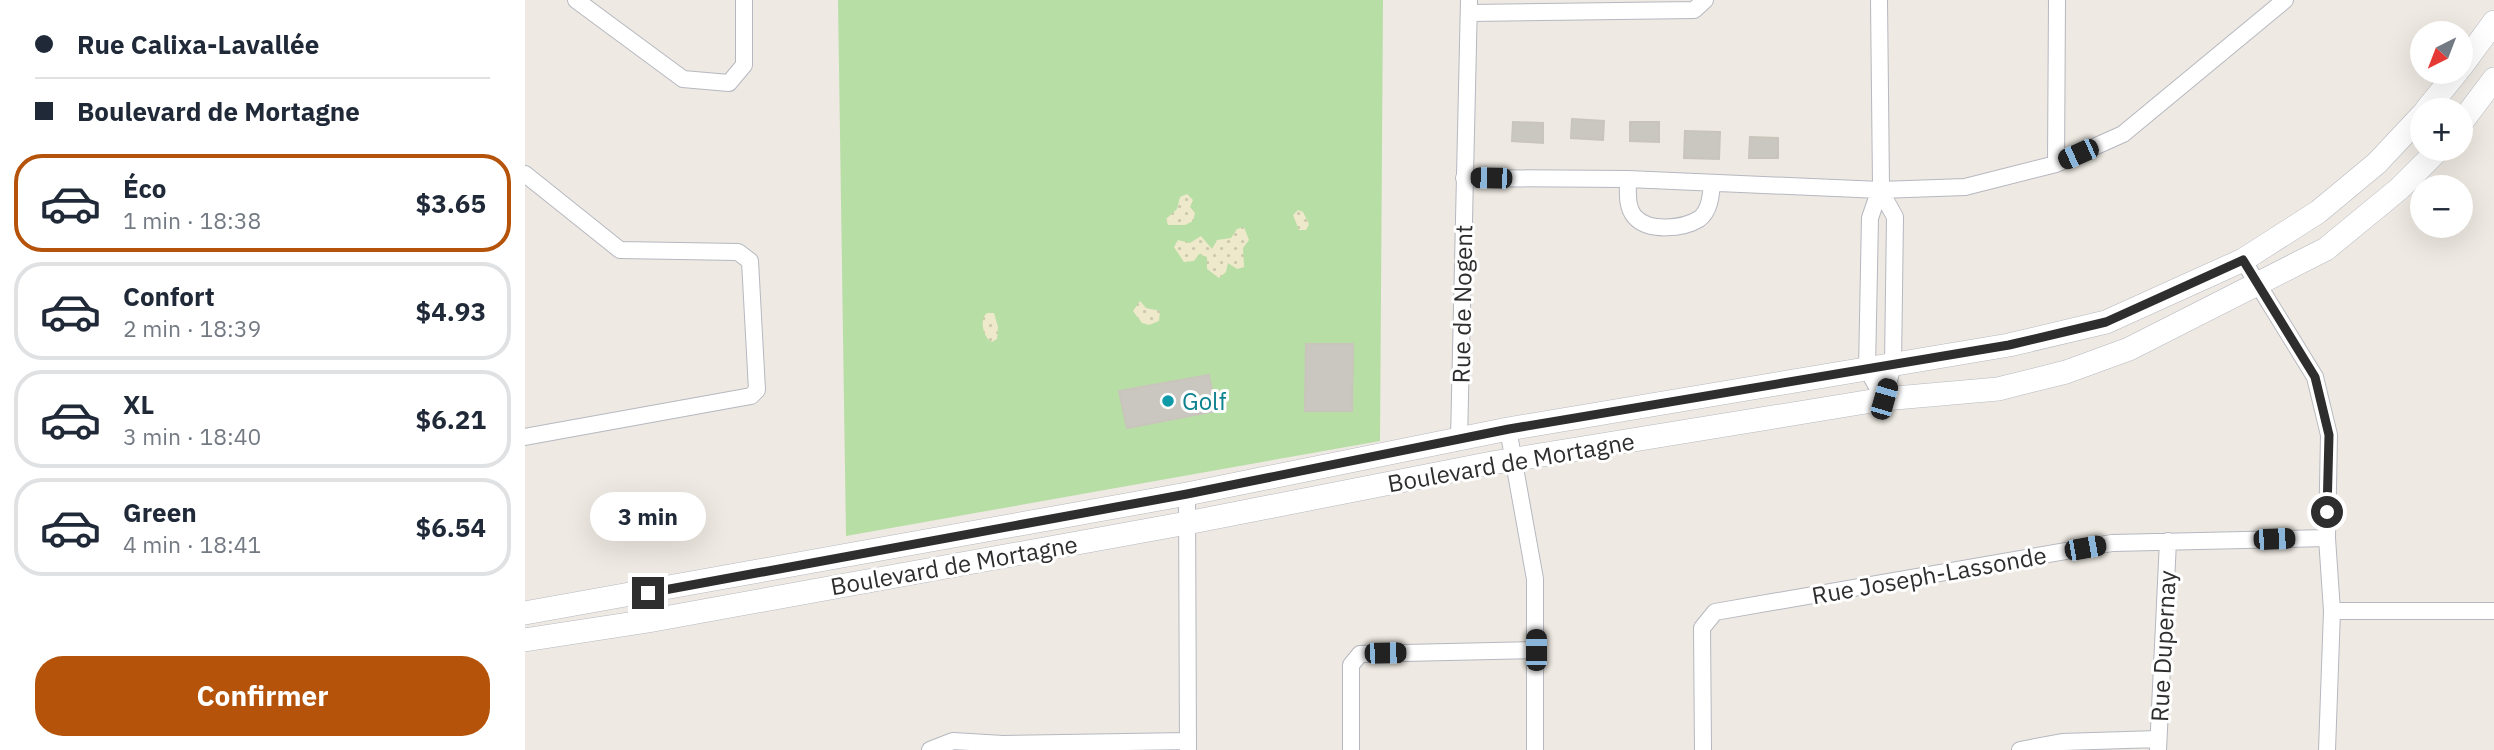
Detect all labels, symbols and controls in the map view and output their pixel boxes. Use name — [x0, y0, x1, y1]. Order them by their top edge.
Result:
north arrow — [2410, 21, 2473, 84]
map controls — [2410, 21, 2473, 238]
text: Rue Calixa-Lavallée — [77, 27, 319, 61]
text: Boulevard de Mortagne — [77, 94, 360, 128]
button: + — [2410, 98, 2473, 161]
car — [2055, 136, 2102, 172]
car — [1470, 167, 1513, 189]
text: Éco — [123, 171, 167, 205]
icon: car — [39, 172, 102, 235]
button: − — [2410, 175, 2473, 238]
text: $3.65 — [416, 186, 486, 220]
text: 1 min · 18:38 — [123, 205, 261, 235]
street label: Rue de Nogent — [1445, 224, 1479, 384]
text: Confort — [123, 279, 215, 313]
icon: car — [39, 280, 102, 343]
text: $4.93 — [416, 294, 486, 328]
text: 2 min · 18:39 — [123, 313, 261, 343]
car — [1869, 376, 1900, 422]
place label: Golf — [1182, 385, 1227, 417]
text: XL — [123, 387, 154, 421]
icon: car — [39, 388, 102, 451]
marker: Golf — [1160, 393, 1176, 409]
text: $6.21 — [416, 402, 486, 436]
text: 3 min · 18:40 — [123, 421, 261, 451]
street label: Boulevard de Mortagne — [1385, 425, 1637, 499]
callout: 3 min — [590, 491, 706, 540]
text: Green — [123, 495, 197, 529]
icon: car — [39, 496, 102, 559]
route start — [2311, 496, 2343, 528]
text: 3 min — [618, 501, 678, 531]
text: $6.54 — [416, 510, 486, 544]
street label: Boulevard de Mortagne — [828, 528, 1080, 602]
car — [2253, 528, 2296, 550]
text: 4 min · 18:41 — [123, 529, 261, 559]
car — [2063, 534, 2108, 562]
street label: Rue Joseph-Lassonde — [1809, 539, 2049, 611]
street label: Rue Dupernay — [2143, 569, 2183, 723]
route end — [632, 577, 664, 609]
car — [1526, 629, 1547, 671]
car — [1364, 642, 1407, 664]
button: Confirmer — [35, 656, 490, 736]

